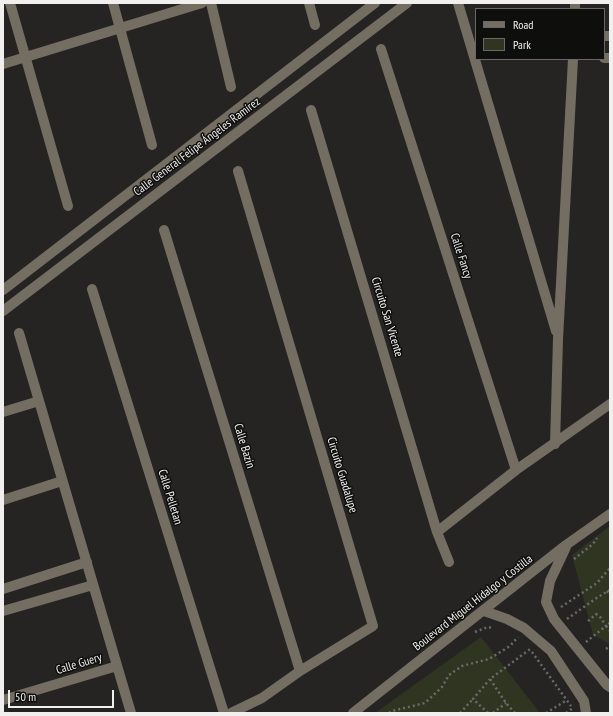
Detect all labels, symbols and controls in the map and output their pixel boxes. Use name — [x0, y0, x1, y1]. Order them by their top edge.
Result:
legend — [475, 8, 605, 60]
text: Road — [513, 17, 533, 32]
text: Park — [513, 37, 531, 52]
street label: Calle General Felipe Ángeles Ramírez — [131, 95, 263, 199]
street label: Calle Fancy — [447, 231, 475, 281]
street label: Circuito San Vicente — [368, 275, 406, 359]
street label: Calle Bazin — [230, 422, 258, 470]
street label: Circuito Guadalupe — [324, 435, 360, 515]
street label: Calle Pelletan — [155, 468, 185, 526]
street label: Boulevard Miguel Hidalgo y Costilla — [410, 552, 536, 654]
street label: Calle Guery — [54, 650, 104, 678]
scale bar — [10, 682, 116, 708]
text: 50 m — [15, 689, 36, 704]

